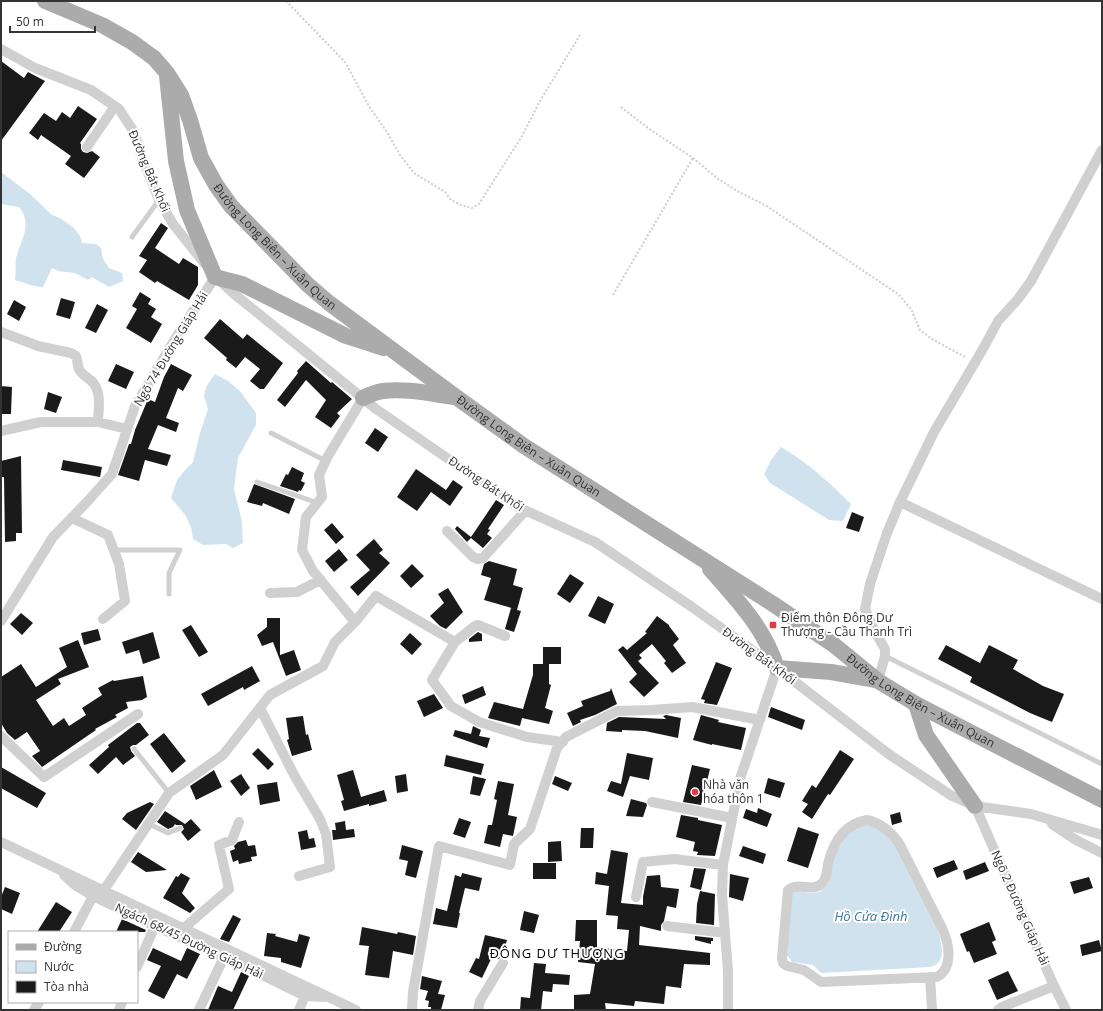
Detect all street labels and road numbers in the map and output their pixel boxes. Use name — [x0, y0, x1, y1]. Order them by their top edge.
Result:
street label: Đường Bát Khối — [124, 127, 174, 215]
street label: Đường Long Biên – Xuân Quan — [210, 180, 340, 314]
street label: Ngõ 74 Đường Giáp Hải — [130, 288, 212, 409]
street label: Đường Long Biên – Xuân Quan — [453, 391, 604, 501]
street label: Đường Bát Khối — [445, 452, 527, 515]
street label: Đường Bát Khối — [719, 623, 800, 688]
street label: Đường Long Biên – Xuân Quan — [843, 649, 998, 751]
street label: Ngõ 2 Đường Giáp Hải — [987, 848, 1053, 968]
street label: Ngách 68/45 Đường Giáp Hải — [112, 899, 266, 982]

